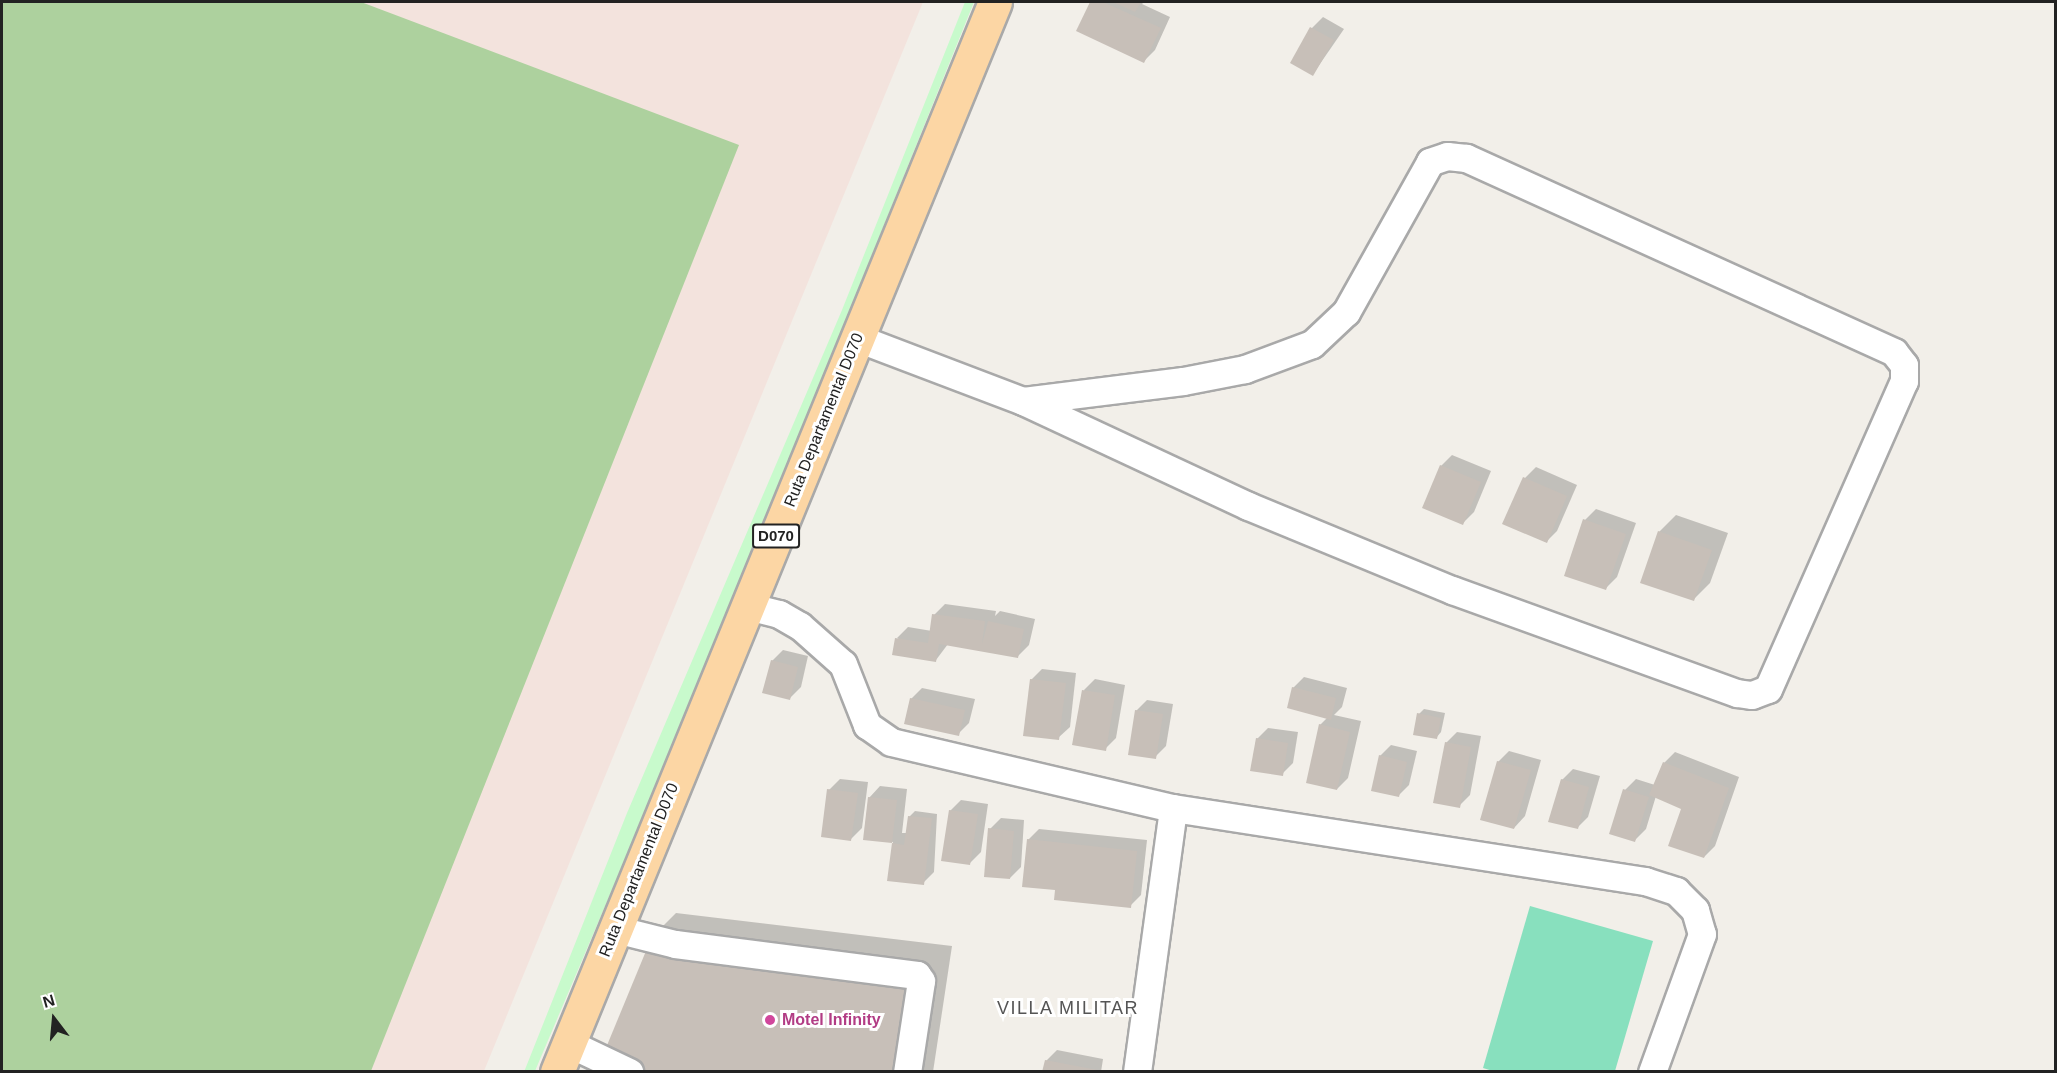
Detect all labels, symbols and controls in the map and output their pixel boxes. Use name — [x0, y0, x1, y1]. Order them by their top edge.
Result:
street label: Ruta Departamental D070 — [780, 330, 868, 510]
road number: D070 — [752, 524, 800, 548]
street label: Ruta Departamental D070 — [595, 780, 683, 960]
north arrow — [24, 989, 84, 1049]
text: N — [41, 991, 57, 1011]
district label: VILLA MILITAR — [996, 997, 1140, 1019]
place label: Motel Infinity — [782, 1010, 881, 1030]
marker: Motel Infinity — [763, 1013, 777, 1027]

